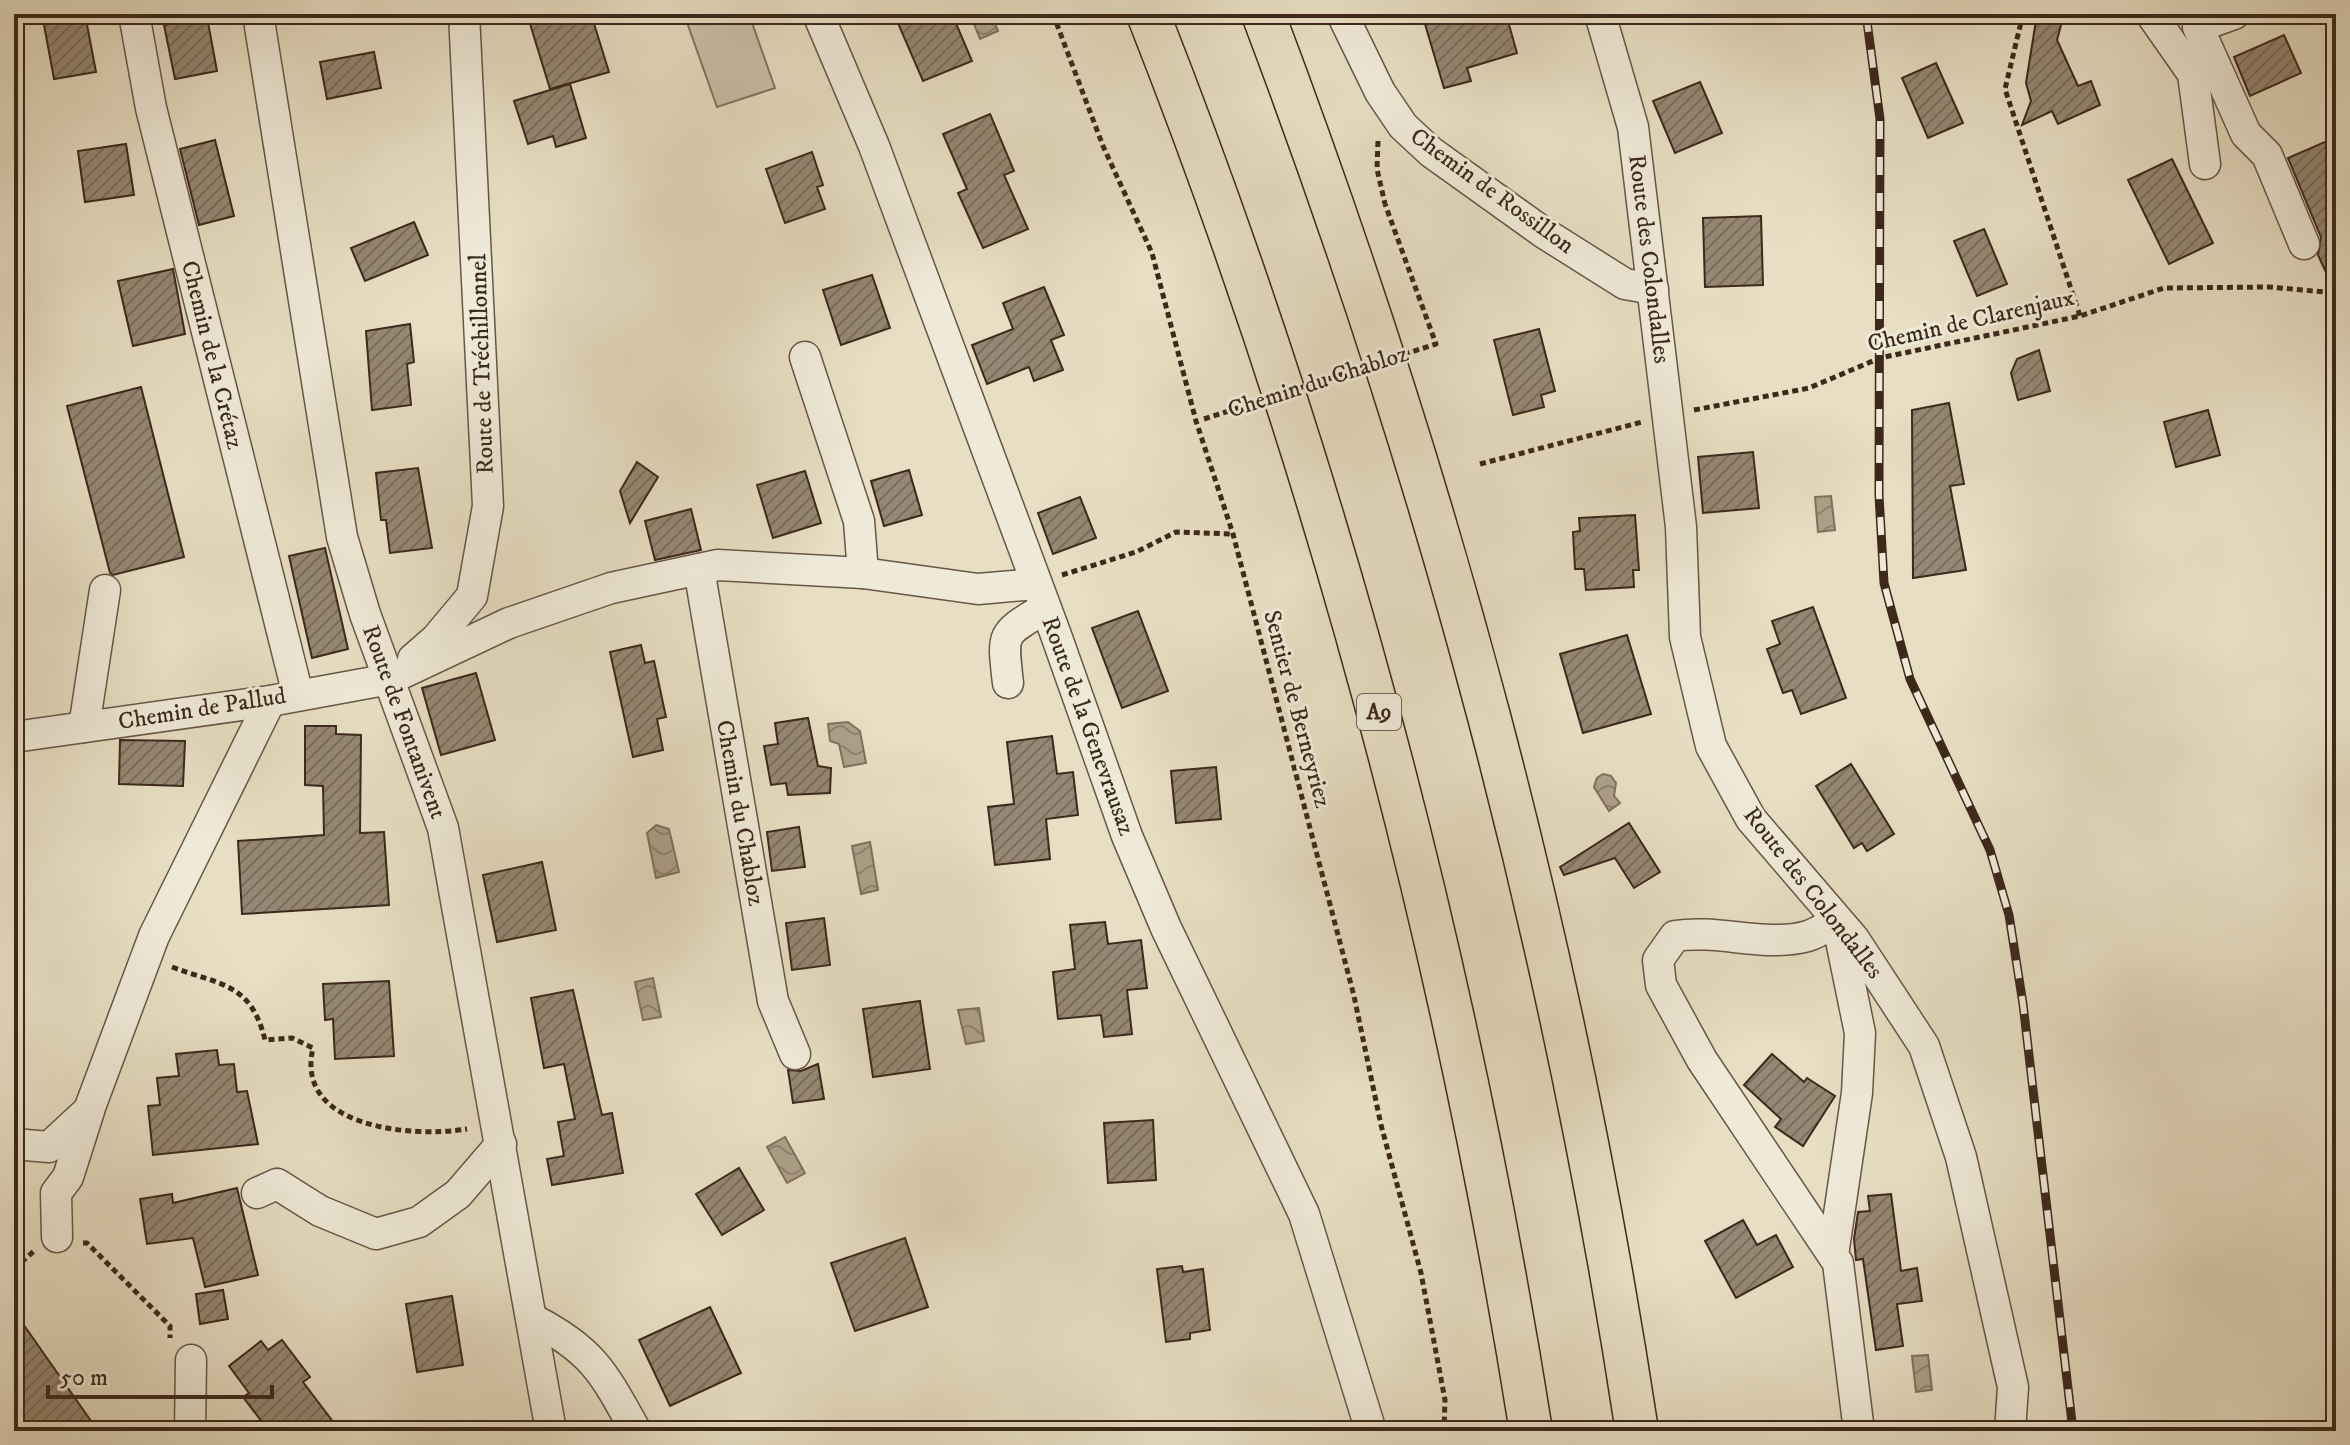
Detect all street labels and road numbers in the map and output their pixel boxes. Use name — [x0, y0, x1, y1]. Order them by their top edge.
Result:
street label: Chemin de Rossillon — [1404, 121, 1580, 261]
street label: Route des Colondalles — [1621, 153, 1677, 365]
street label: Route de Tréchillonnel — [463, 252, 501, 475]
street label: Chemin de la Crétaz — [174, 258, 250, 453]
street label: Chemin de Clarenjaux — [1865, 283, 2078, 359]
street label: Chemin du Chabloz — [1224, 338, 1413, 425]
street label: Sentier de Berneyriez — [1256, 607, 1338, 812]
street label: Route de la Genevrausaz — [1034, 613, 1142, 840]
street label: Route de Fontanivent — [355, 621, 453, 823]
street label: Chemin de Pallud — [116, 681, 288, 737]
road number: A9 — [1357, 694, 1401, 730]
street label: Chemin du Chabloz — [709, 718, 771, 909]
street label: Route des Colondalles — [1736, 801, 1890, 985]

